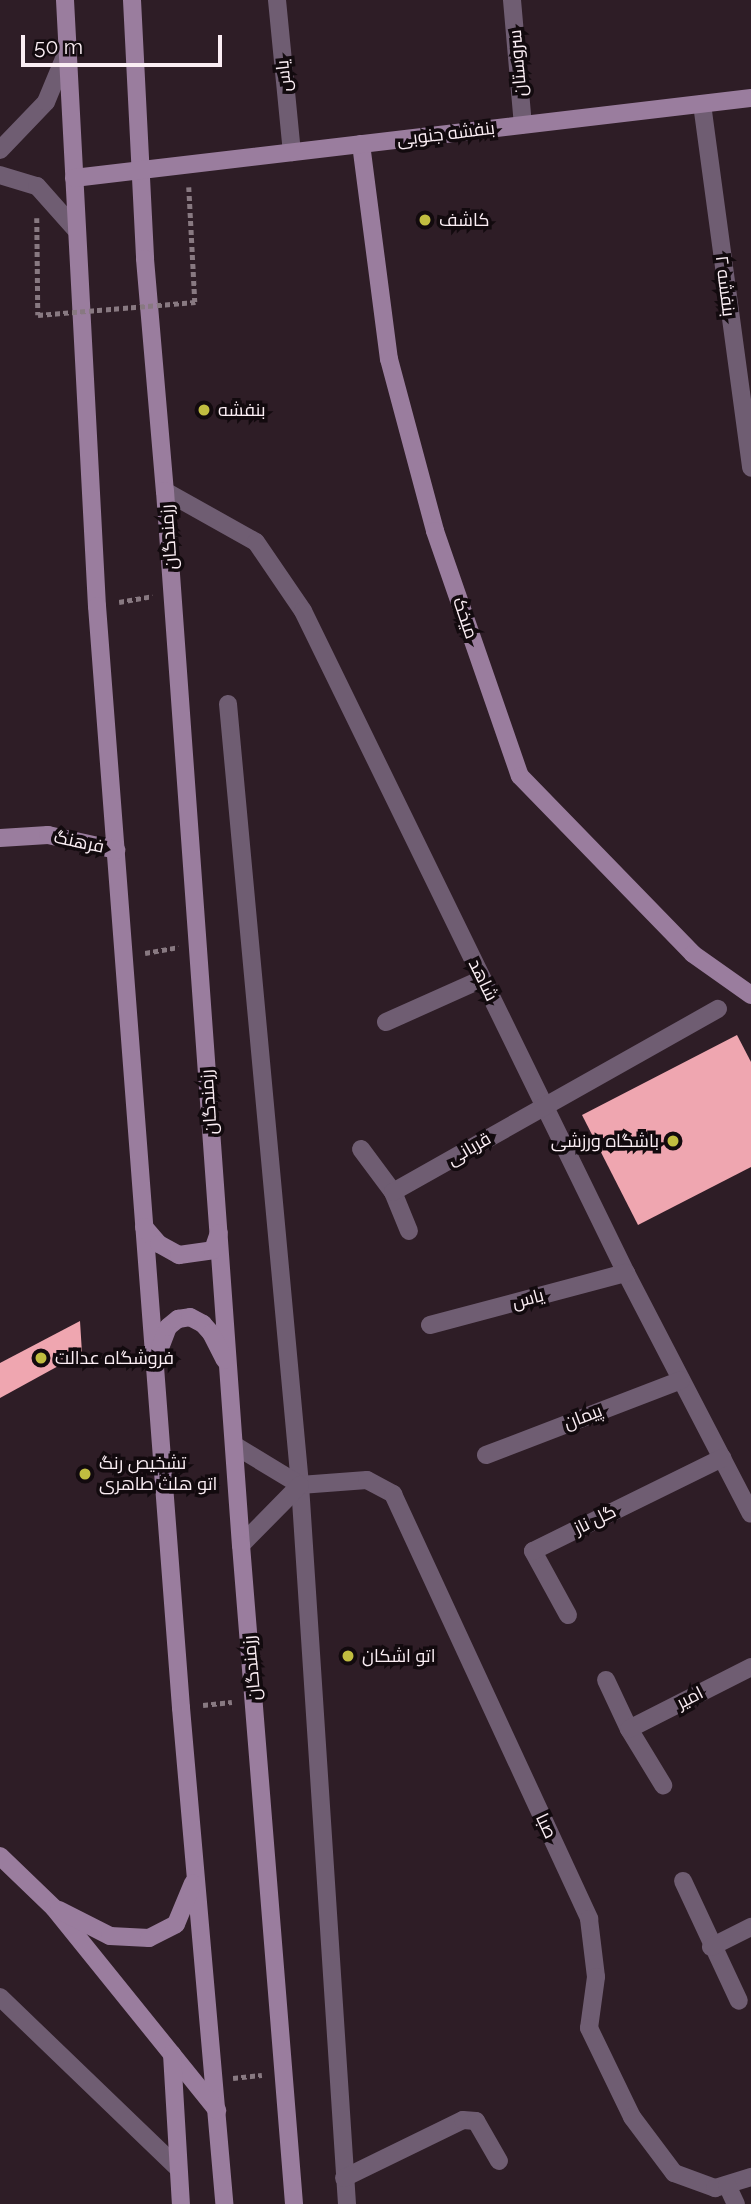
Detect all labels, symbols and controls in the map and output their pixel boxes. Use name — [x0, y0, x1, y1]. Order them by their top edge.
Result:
scale bar — [24, 21, 226, 65]
street label: سروستان — [504, 29, 532, 97]
text: 50 m — [34, 34, 83, 59]
street label: یاس — [272, 59, 296, 93]
street label: بنفشه جنوبی — [396, 117, 496, 151]
place label: کاشف — [439, 209, 489, 231]
marker: کاشف — [417, 212, 433, 228]
street label: بنفشه ۲ — [711, 254, 739, 318]
place label: بنفشه — [218, 399, 265, 421]
marker: بنفشه — [196, 402, 212, 418]
street label: رزمندگان — [156, 504, 182, 570]
street label: میخک — [448, 594, 482, 642]
street label: فرهنگ — [52, 826, 106, 858]
street label: شاهد — [464, 955, 502, 1005]
street label: رزمندگان — [196, 1069, 222, 1135]
street label: قربانی — [443, 1128, 495, 1170]
place label: باشگاه ورزشی — [551, 1130, 659, 1152]
marker: باشگاه ورزشی — [665, 1133, 681, 1149]
street label: یاس — [510, 1284, 546, 1314]
place label: فروشگاه عدالت — [55, 1347, 174, 1369]
marker: فروشگاه عدالت — [33, 1350, 49, 1366]
street label: پیمان — [561, 1400, 605, 1434]
place label: تشخیص رنگ اتو هلث طاهری — [99, 1453, 217, 1496]
marker: تشخیص رنگ اتو هلث طاهری — [77, 1466, 93, 1482]
street label: گل ناز — [570, 1501, 620, 1539]
street label: رزمندگان — [238, 1634, 266, 1702]
place label: اتو اشکان — [362, 1645, 436, 1667]
marker: اتو اشکان — [340, 1648, 356, 1664]
street label: امیر — [673, 1682, 707, 1714]
street label: صبا — [531, 1810, 561, 1842]

